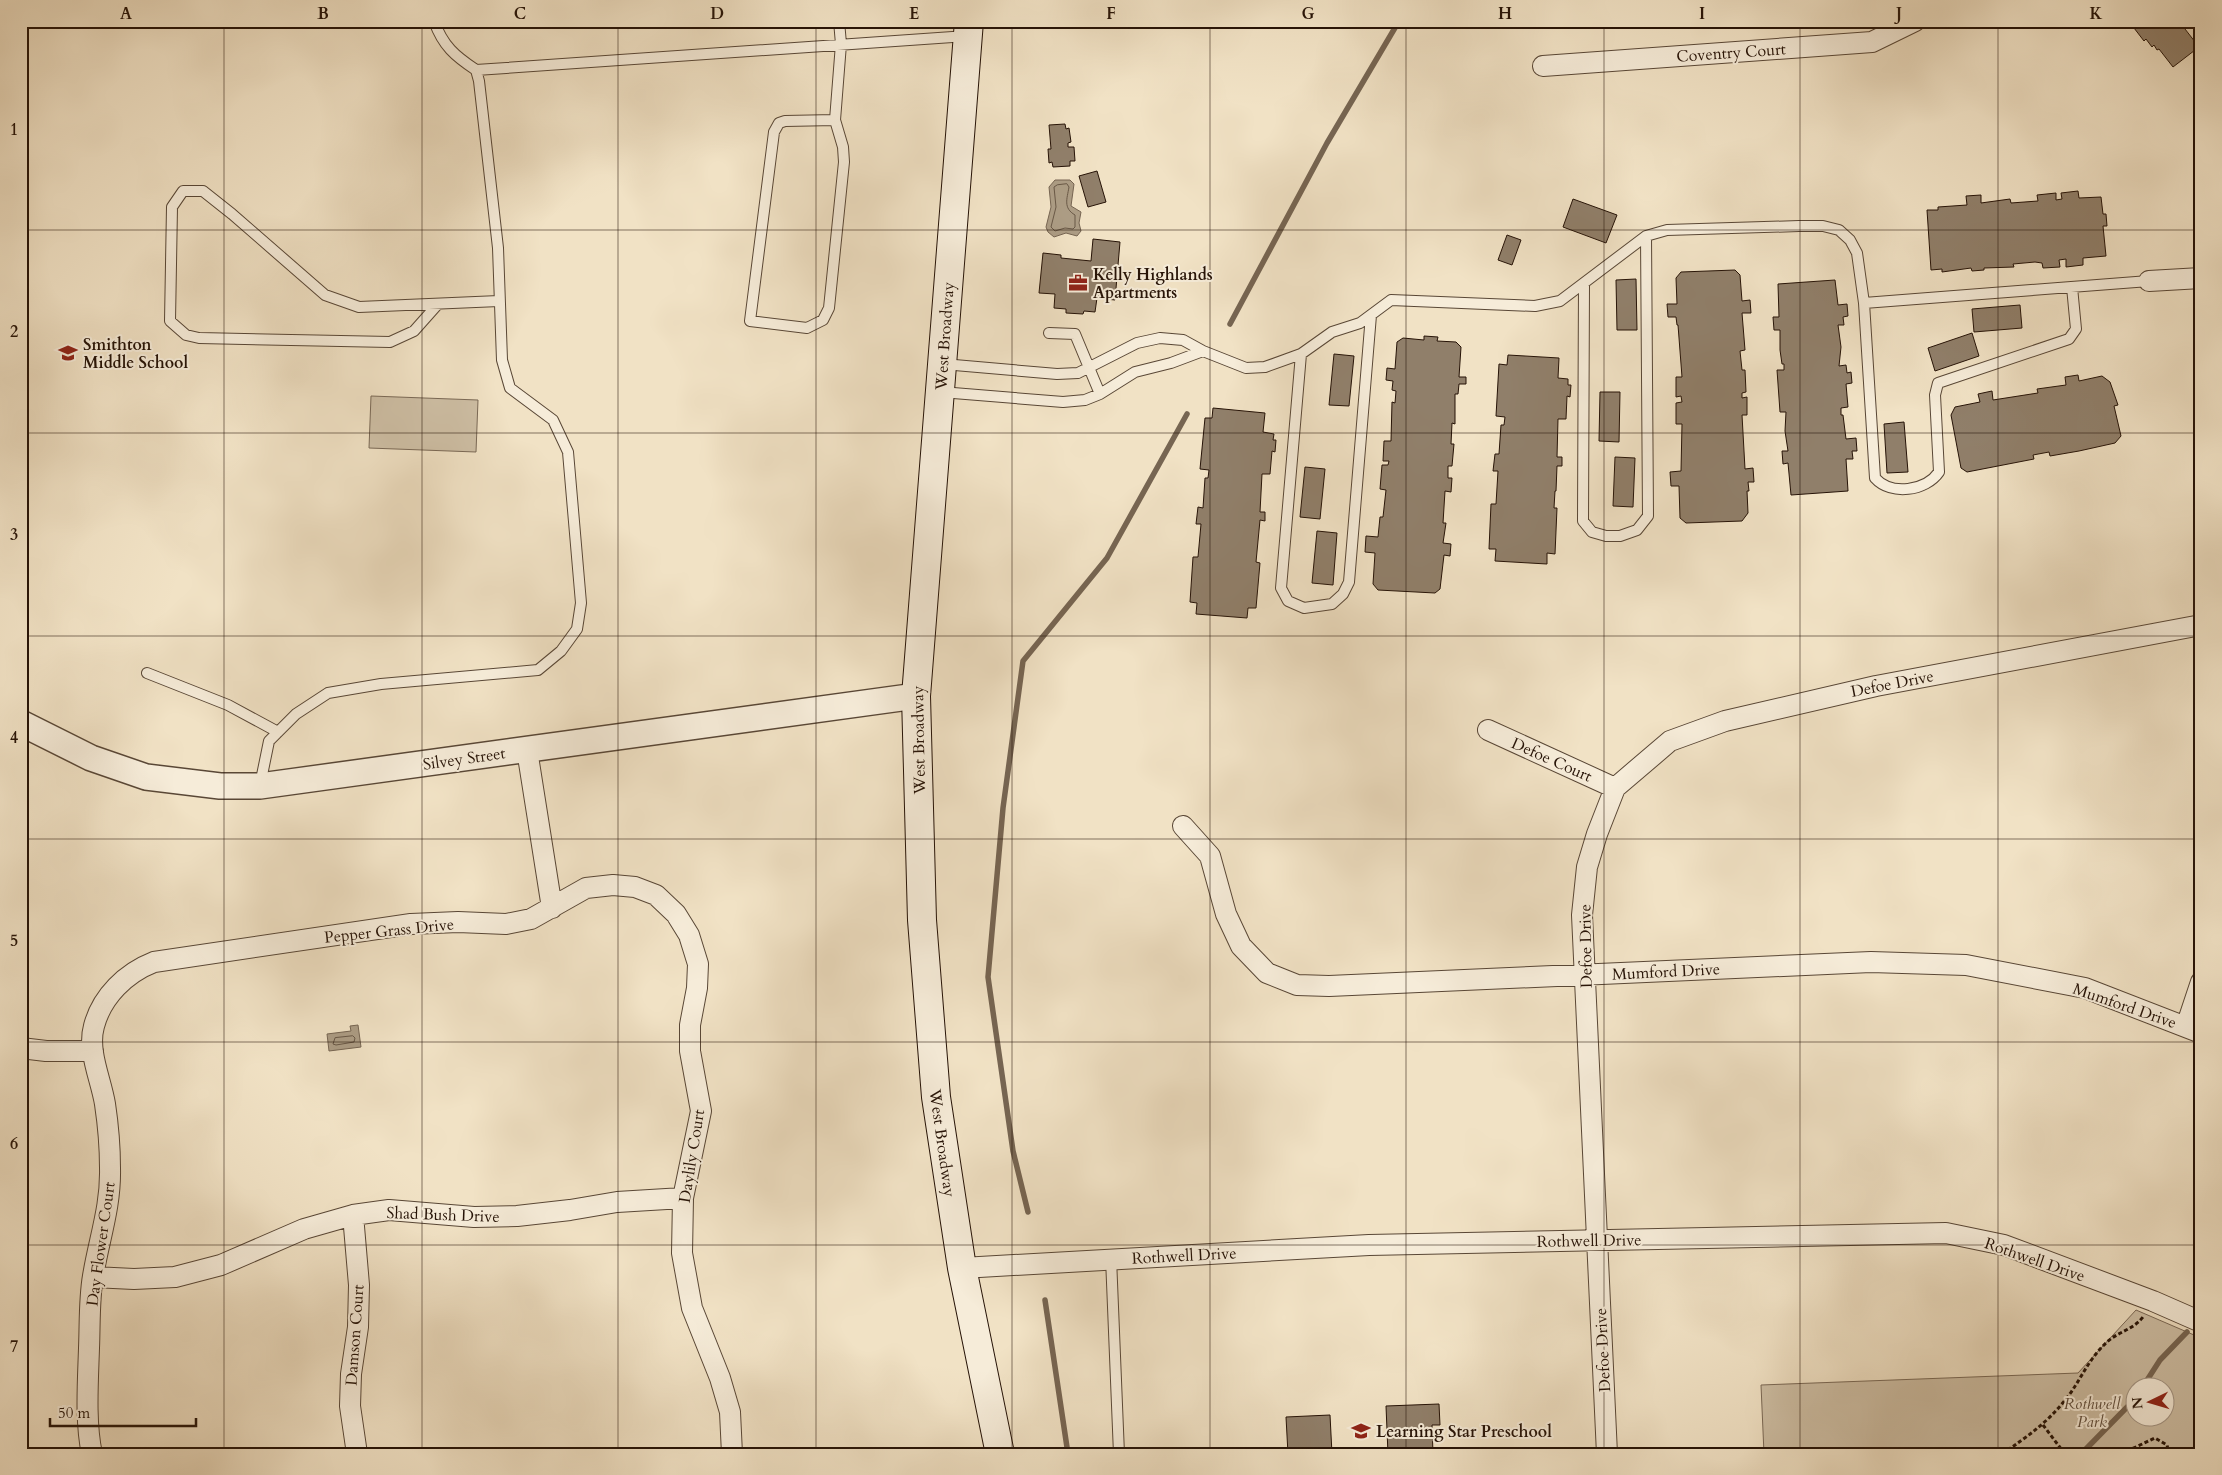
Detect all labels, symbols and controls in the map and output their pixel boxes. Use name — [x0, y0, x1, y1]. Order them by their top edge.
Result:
text: A — [120, 3, 132, 25]
text: B — [317, 3, 329, 25]
text: C — [514, 3, 526, 25]
text: D — [710, 3, 724, 25]
text: E — [909, 3, 919, 25]
text: F — [1106, 3, 1116, 25]
text: G — [1301, 3, 1315, 25]
text: H — [1498, 3, 1512, 25]
text: I — [1699, 3, 1705, 25]
text: J — [1894, 3, 1902, 25]
text: K — [2090, 3, 2103, 25]
street label: Coventry Court — [1676, 38, 1786, 68]
text: 1 — [10, 119, 18, 141]
place label: Kelly Highlands Apartments — [1093, 264, 1213, 304]
office icon: Kelly Highlands Apartments — [1067, 272, 1089, 294]
street label: West Broadway — [930, 281, 960, 392]
text: 2 — [10, 321, 18, 343]
place label: Smithton Middle School — [83, 334, 188, 374]
school or university icon: Smithton Middle School — [57, 342, 79, 364]
text: 3 — [10, 524, 18, 546]
street label: Defoe Drive — [1849, 665, 1936, 703]
street label: West Broadway — [907, 685, 931, 795]
text: 4 — [10, 727, 18, 749]
street label: Defoe Court — [1508, 732, 1595, 787]
street label: Silvey Street — [421, 742, 507, 776]
street label: Defoe Drive — [1574, 904, 1598, 988]
street label: Pepper Grass Drive — [323, 913, 455, 949]
text: 5 — [10, 930, 18, 952]
street label: Mumford Drive — [1611, 958, 1721, 986]
street label: Mumford Drive — [2070, 978, 2179, 1034]
street label: West Broadway — [923, 1087, 961, 1199]
street label: Daylily Court — [674, 1108, 710, 1204]
text: 6 — [10, 1133, 18, 1155]
street label: Day Flower Court — [81, 1181, 121, 1308]
street label: Shad Bush Drive — [386, 1202, 500, 1228]
street label: Rothwell Drive — [1536, 1229, 1642, 1253]
street label: Rothwell Drive — [1982, 1232, 2088, 1287]
street label: Rothwell Drive — [1131, 1242, 1237, 1270]
street label: Damson Court — [340, 1284, 370, 1386]
street label: Defoe Drive — [1590, 1307, 1616, 1392]
text: 7 — [10, 1336, 18, 1358]
north arrow — [2124, 1378, 2174, 1428]
park label: Rothwell Park — [2064, 1393, 2121, 1433]
scale bar — [50, 1395, 196, 1427]
text: N — [2128, 1396, 2148, 1410]
text: 50 m — [58, 1403, 90, 1423]
school or university icon: Learning Star Preschool — [1350, 1420, 1372, 1442]
place label: Learning Star Preschool — [1376, 1421, 1552, 1443]

